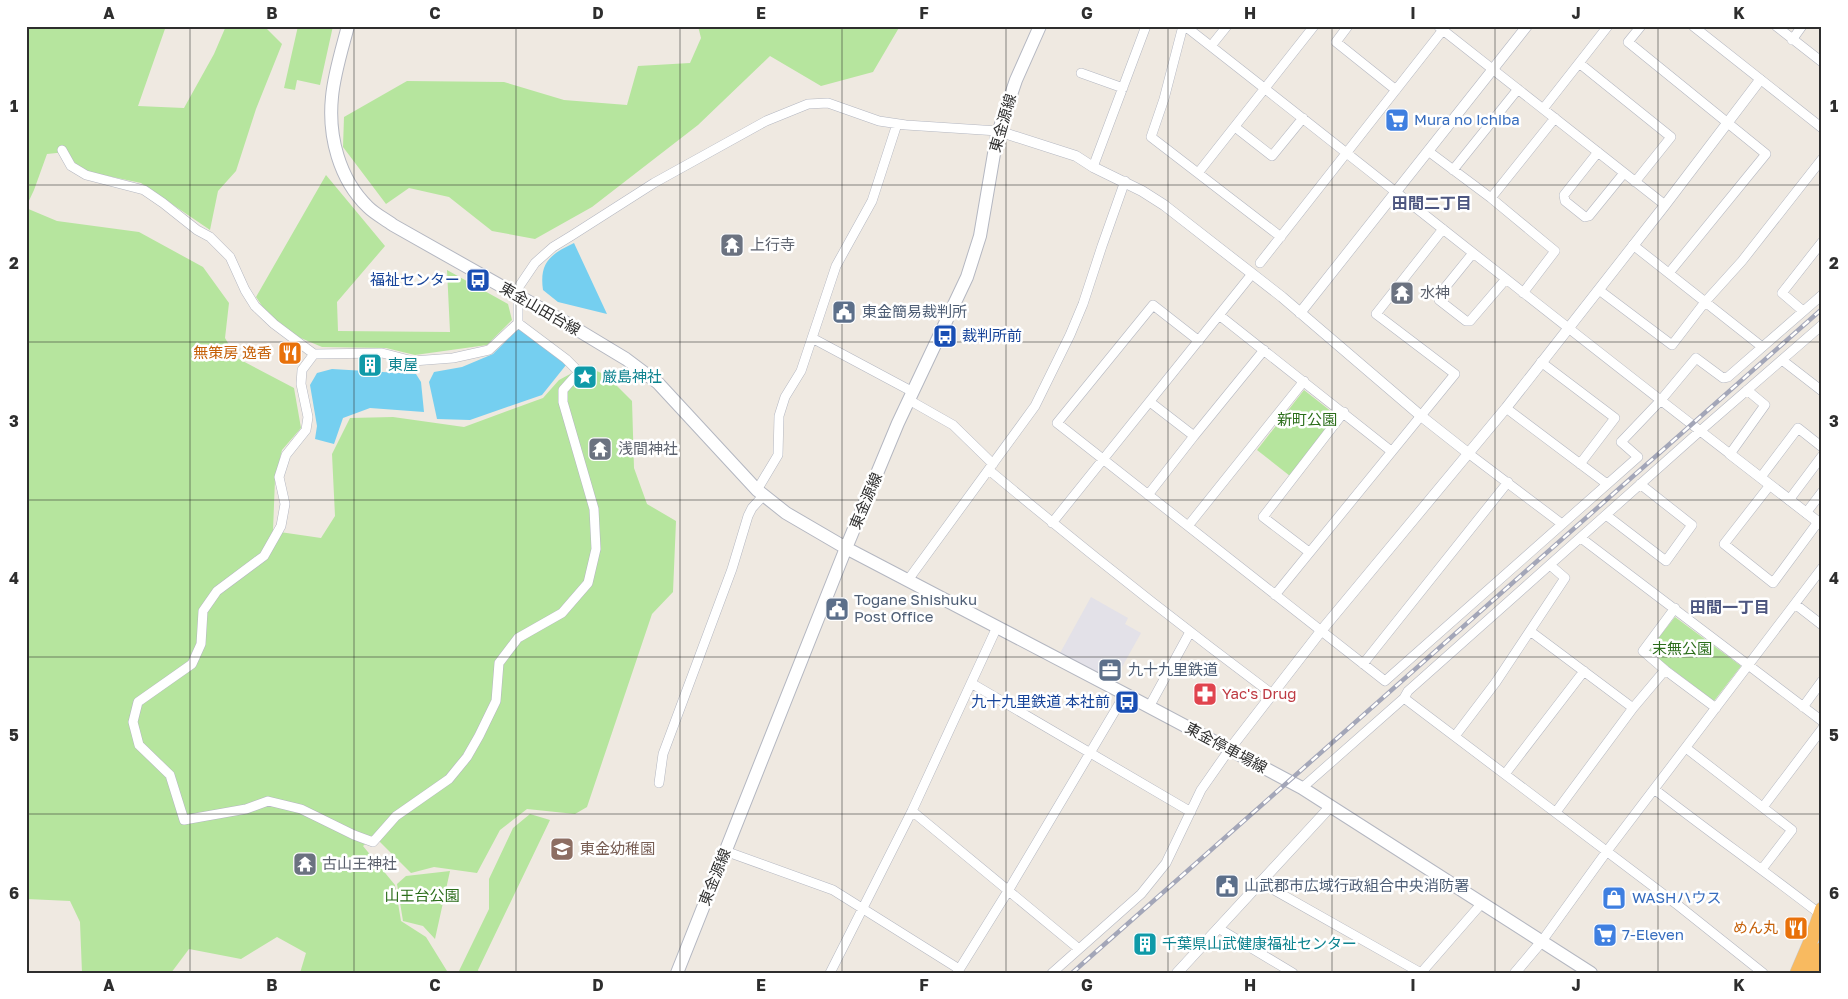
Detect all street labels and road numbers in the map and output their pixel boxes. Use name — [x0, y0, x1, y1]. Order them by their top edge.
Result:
street label: 東金源線 — [985, 91, 1019, 154]
street label: 東金山田台線 — [497, 278, 584, 338]
street label: 東金源線 — [845, 469, 885, 532]
street label: 東金停車場線 — [1183, 718, 1270, 776]
street label: 東金源線 — [694, 845, 734, 908]

